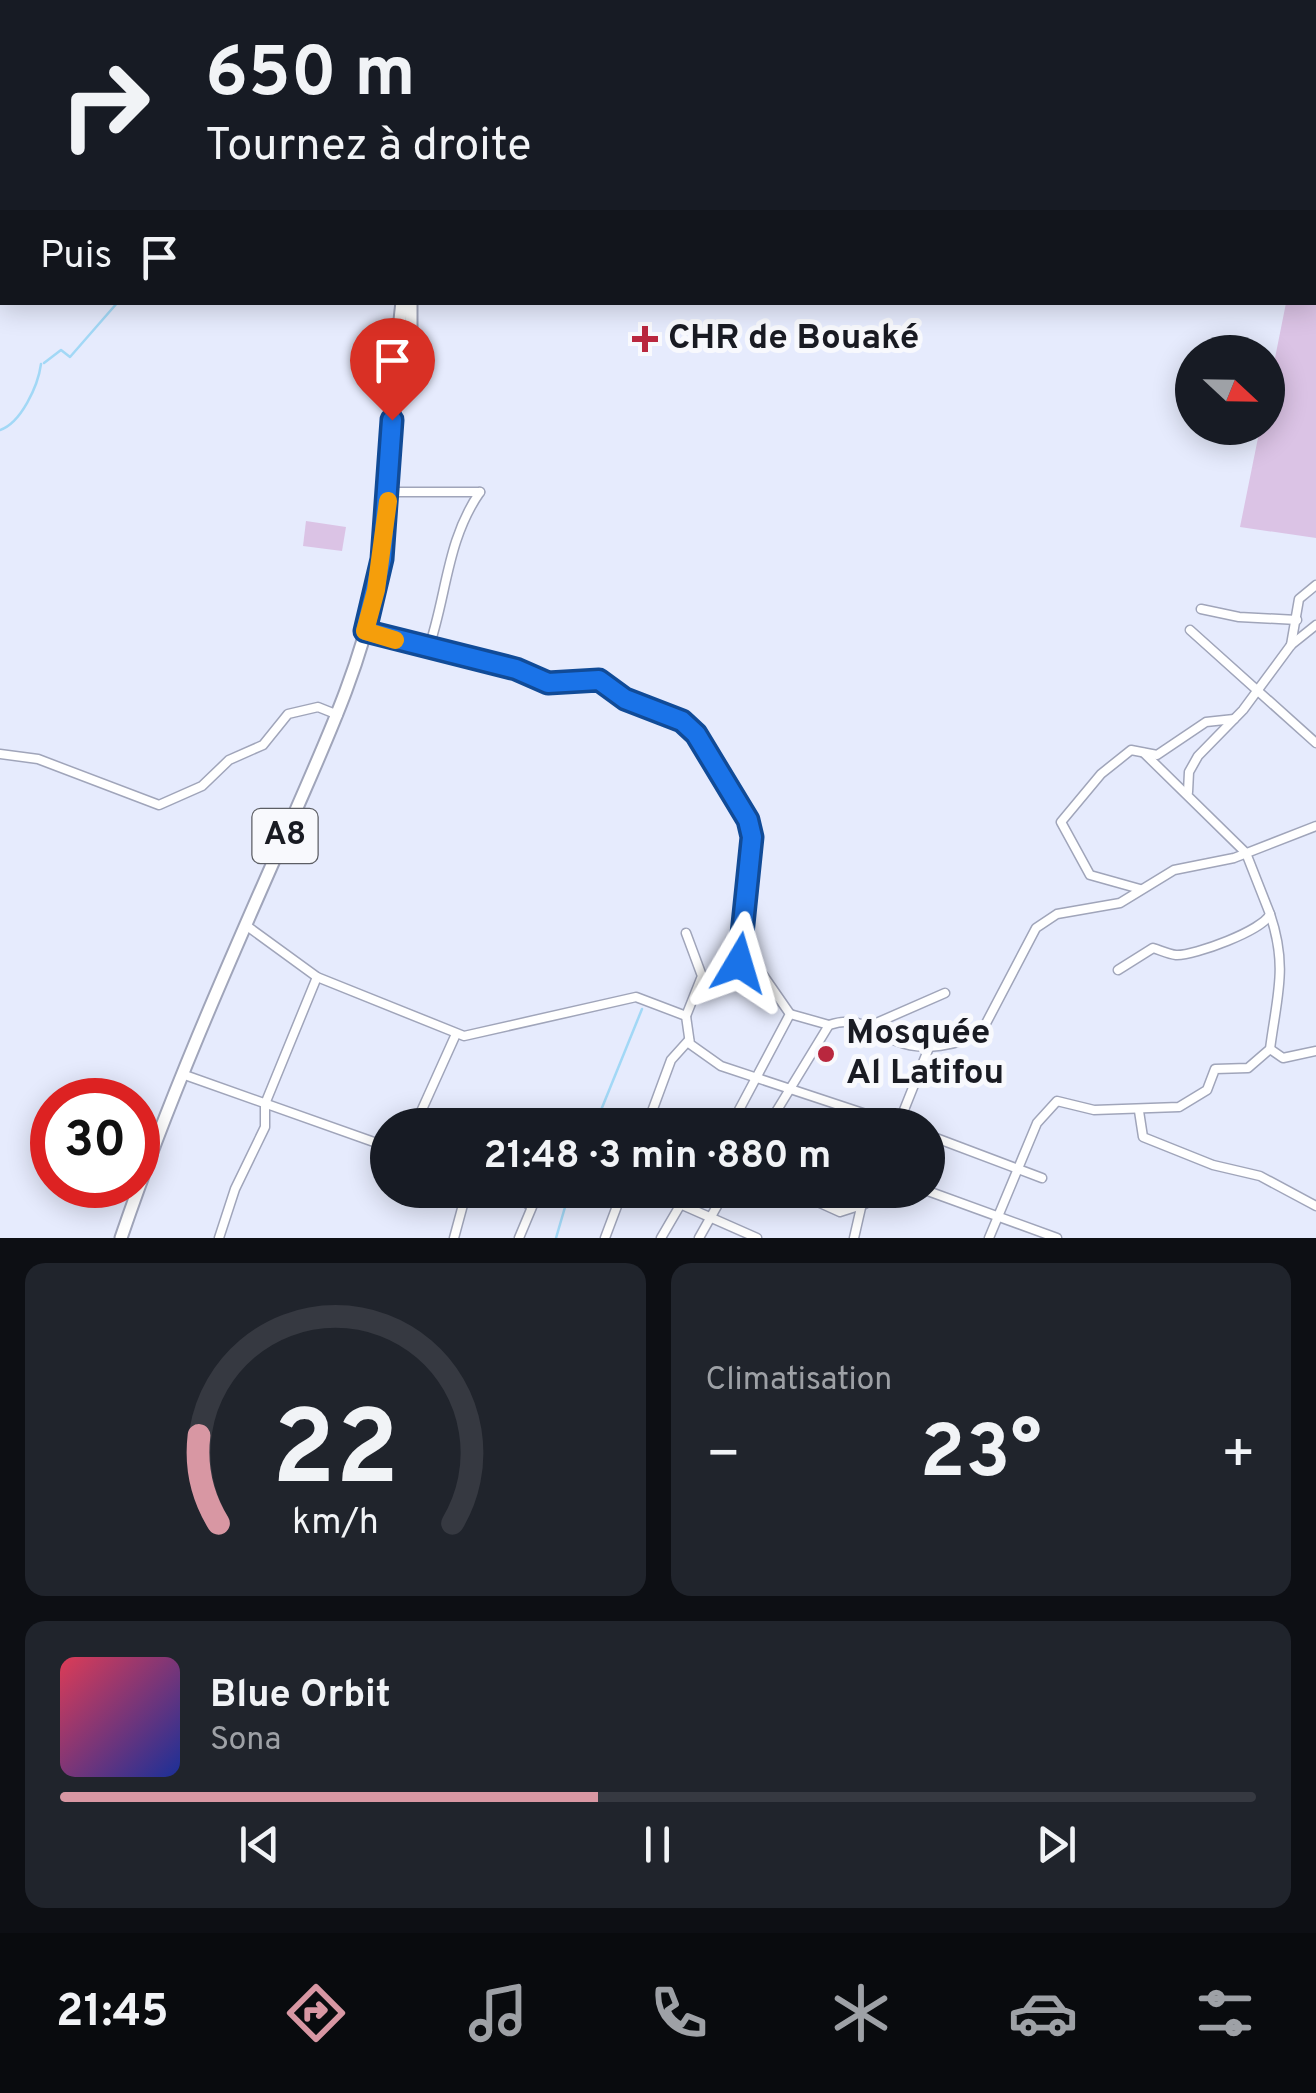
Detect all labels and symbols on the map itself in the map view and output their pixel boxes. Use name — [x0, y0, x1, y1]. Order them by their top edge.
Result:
place label: CHR de Bouaké — [668, 317, 919, 361]
pin — [350, 318, 435, 421]
marker: CHR de Bouaké — [632, 326, 658, 352]
north arrow — [1175, 335, 1285, 445]
road number: A8 — [252, 809, 318, 863]
position arrow — [687, 911, 791, 1015]
place label: Mosquée Al Latifou — [846, 1012, 1004, 1096]
marker: Mosquée Al Latifou — [815, 1043, 837, 1065]
speed limit sign: 30 — [30, 1078, 160, 1208]

